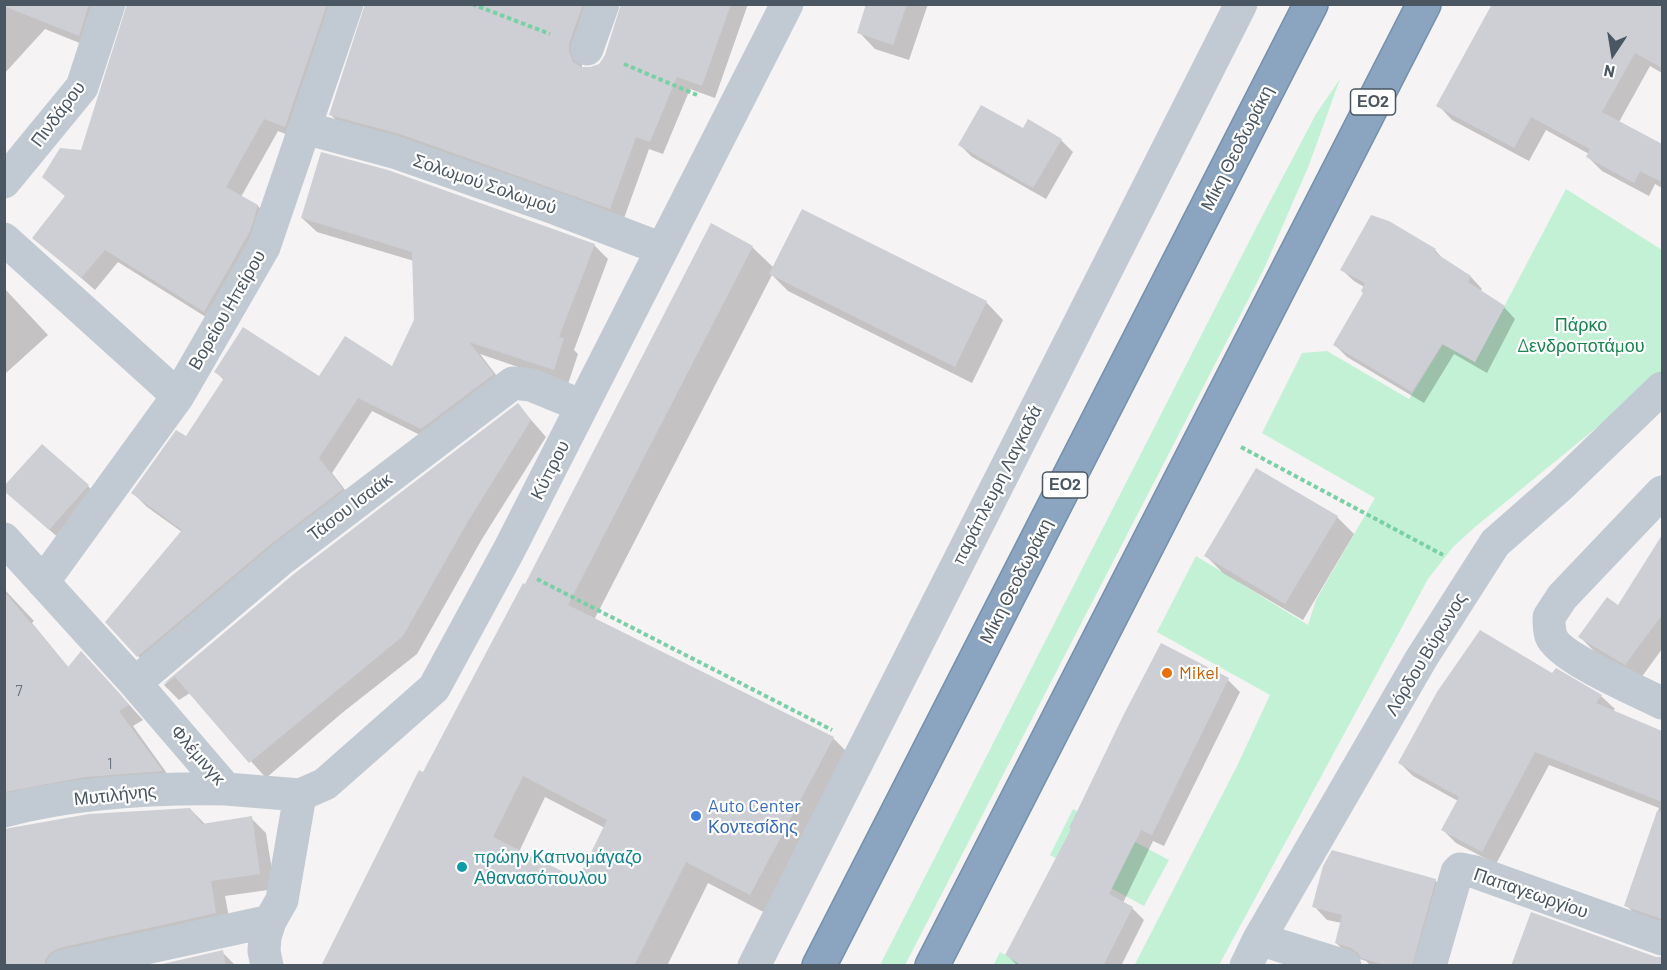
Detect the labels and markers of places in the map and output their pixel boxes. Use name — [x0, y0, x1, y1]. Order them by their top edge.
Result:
place label: Mikel — [1179, 662, 1219, 684]
marker: Mikel — [1160, 666, 1174, 680]
place label: Auto Center Κοντεσίδης — [708, 795, 801, 838]
marker: Auto Center Κοντεσίδης — [689, 809, 703, 823]
place label: πρώην Καπνομάγαζο Αθανασόπουλου — [474, 846, 642, 888]
marker: πρώην Καπνομάγαζο Αθανασόπουλου — [455, 860, 469, 874]

